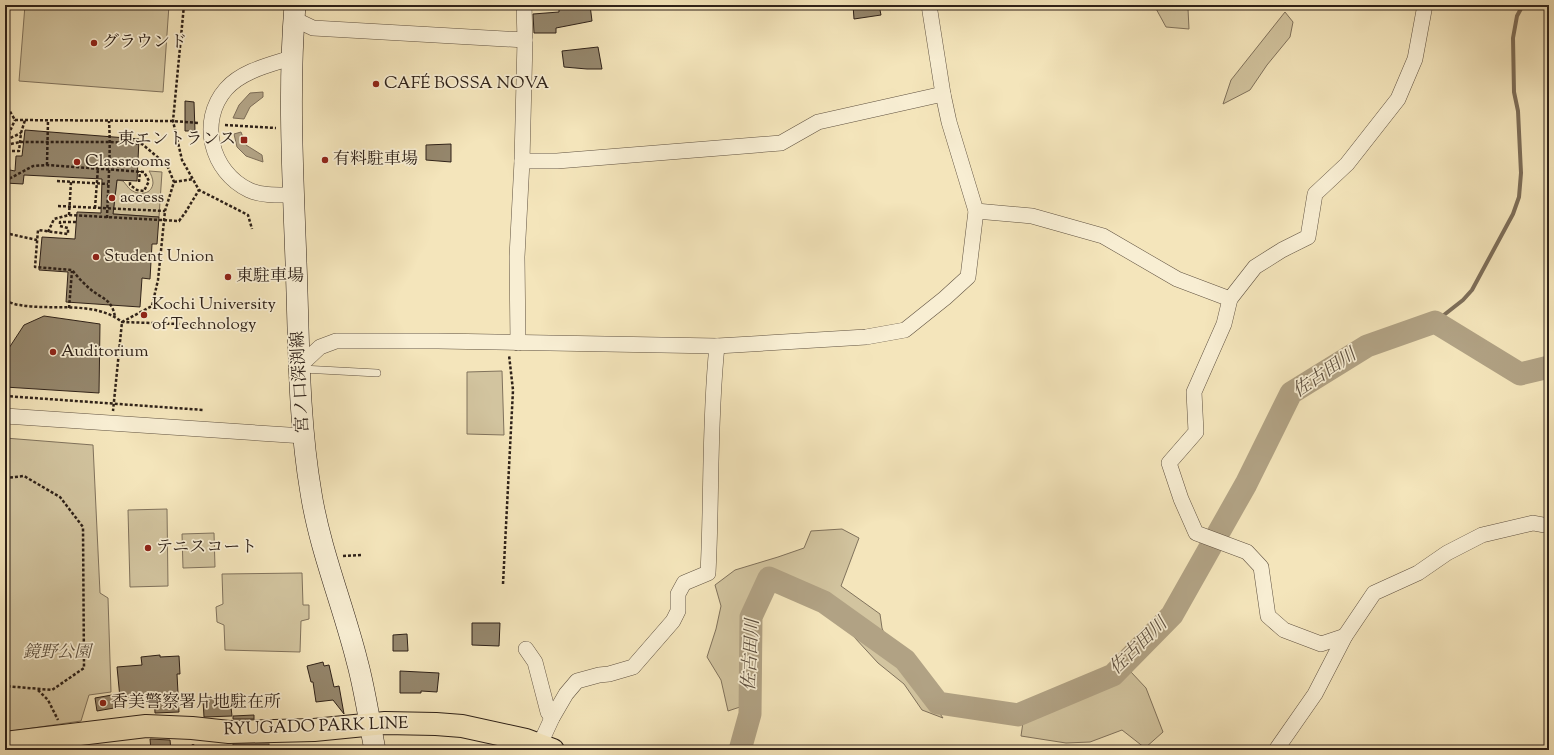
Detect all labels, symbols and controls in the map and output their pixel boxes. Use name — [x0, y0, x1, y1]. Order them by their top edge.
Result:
place label: グラウンド — [102, 31, 187, 55]
marker: グラウンド — [89, 38, 99, 48]
place label: CAFÉ BOSSA NOVA — [384, 72, 549, 96]
marker: CAFÉ BOSSA NOVA — [371, 79, 381, 89]
place label: 東エントランス — [118, 128, 236, 152]
marker: 東エントランス — [239, 135, 249, 145]
place label: 有料駐車場 — [333, 148, 418, 172]
place label: Classrooms — [85, 150, 171, 174]
marker: 有料駐車場 — [320, 155, 330, 165]
marker: Classrooms — [72, 157, 82, 167]
place label: access — [120, 186, 165, 210]
marker: access — [107, 193, 117, 203]
place label: Student Union — [104, 245, 214, 269]
marker: Student Union — [91, 252, 101, 262]
place label: 東駐車場 — [236, 265, 304, 289]
marker: 東駐車場 — [223, 272, 233, 282]
place label: Kochi University of Technology — [152, 293, 276, 337]
marker: Kochi University of Technology — [139, 310, 149, 320]
street label: 宮ノ口深渕線 — [286, 330, 316, 434]
place label: Auditorium — [61, 340, 148, 364]
water label: 佐古田川 — [1288, 342, 1364, 405]
marker: Auditorium — [48, 347, 58, 357]
place label: テニスコート — [156, 536, 257, 560]
marker: テニスコート — [143, 543, 153, 553]
water label: 佐古田川 — [1104, 611, 1175, 681]
water label: 佐古田川 — [737, 616, 767, 692]
park label: 鏡野公園 — [23, 641, 94, 665]
place label: 香美警察署片地駐在所 — [111, 691, 281, 715]
marker: 香美警察署片地駐在所 — [98, 698, 108, 708]
street label: RYUGADO PARK LINE — [223, 712, 409, 742]

